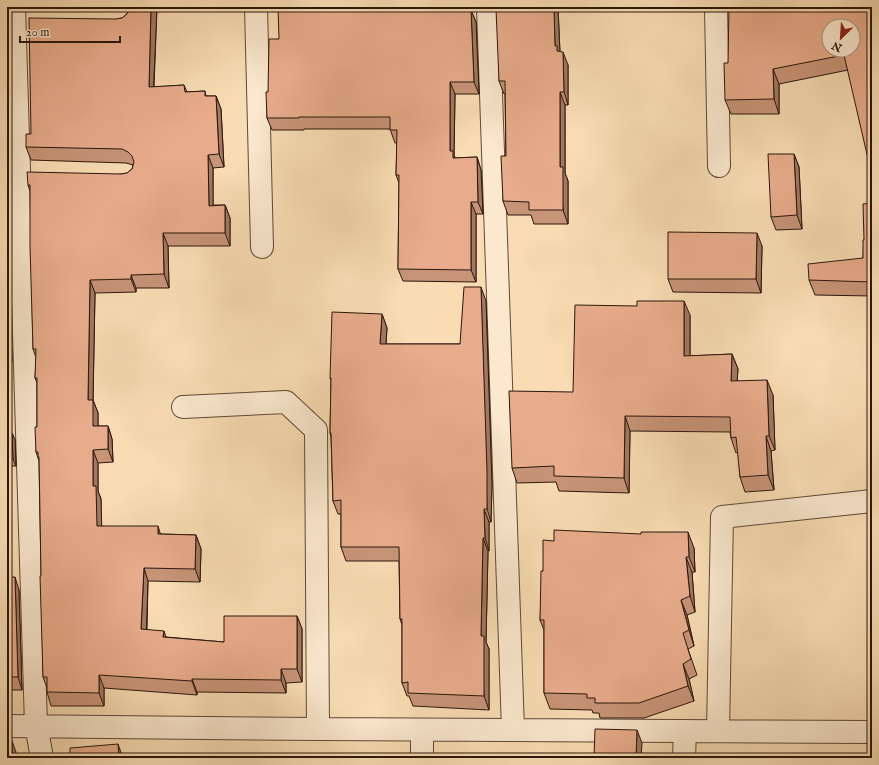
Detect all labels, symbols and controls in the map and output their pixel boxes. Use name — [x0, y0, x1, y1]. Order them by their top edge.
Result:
scale bar — [20, 18, 120, 44]
north arrow — [821, 18, 861, 58]
text: 20 m — [26, 25, 49, 40]
text: N — [829, 38, 845, 55]

